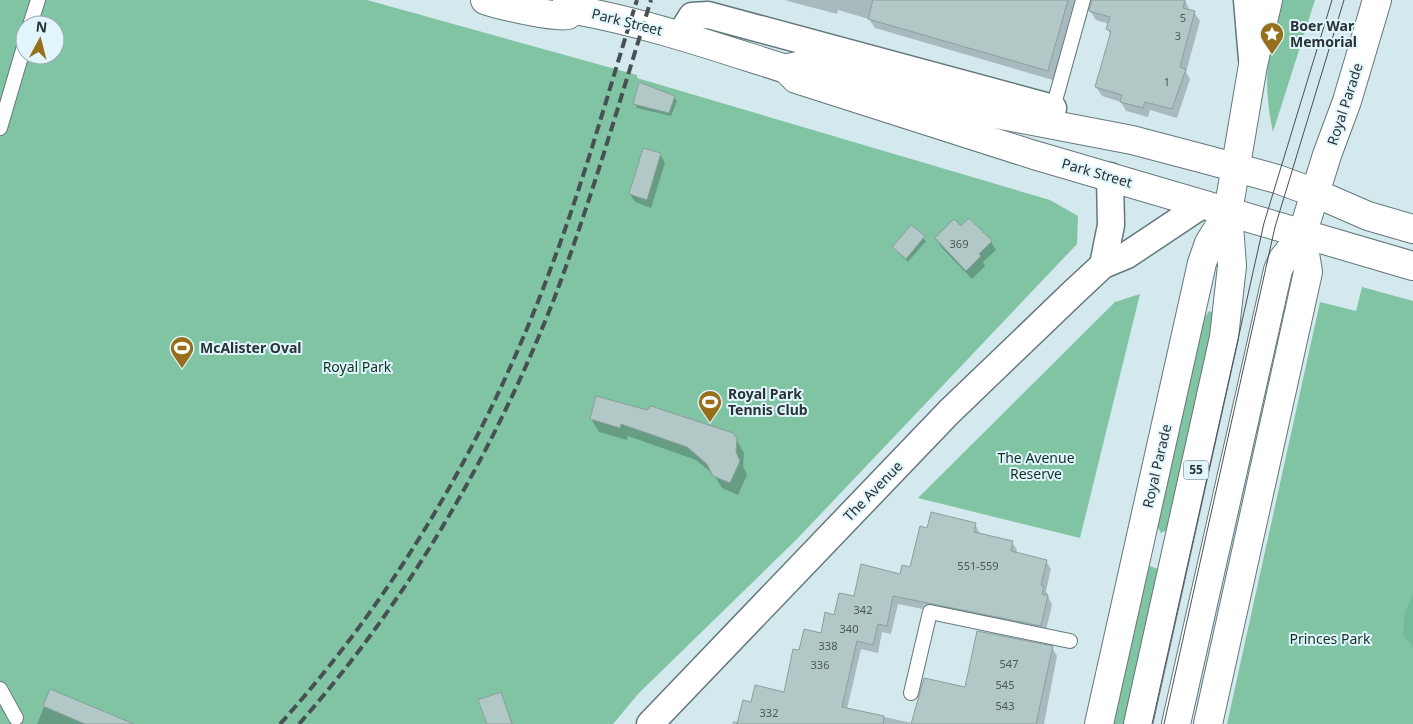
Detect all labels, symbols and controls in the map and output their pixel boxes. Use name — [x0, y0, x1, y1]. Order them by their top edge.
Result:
street label: Park Street — [590, 4, 665, 39]
house number: 5 — [1180, 10, 1186, 25]
north arrow — [15, 15, 65, 65]
text: N — [35, 16, 48, 37]
place label: Boer War Memorial — [1290, 16, 1357, 51]
place icon: Boer War Memorial — [1259, 21, 1285, 55]
house number: 3 — [1175, 28, 1181, 43]
street label: Royal Parade — [1322, 60, 1367, 147]
house number: 1 — [1164, 74, 1170, 89]
street label: Park Street — [1060, 153, 1135, 192]
house number: 369 — [950, 236, 968, 251]
sports icon: McAlister Oval — [169, 335, 195, 369]
place label: McAlister Oval — [200, 338, 301, 357]
park label: Royal Park — [323, 357, 392, 376]
place label: Royal Park Tennis Club — [728, 384, 808, 419]
sports icon: Royal Park Tennis Club — [697, 389, 723, 423]
street label: Royal Parade — [1138, 422, 1175, 510]
park label: The Avenue Reserve — [997, 448, 1075, 483]
street label: The Avenue — [839, 456, 906, 525]
road number: 55 — [1184, 460, 1208, 480]
house number: 551-559 — [957, 558, 999, 573]
house number: 342 — [854, 602, 872, 617]
house number: 340 — [840, 621, 858, 636]
park label: Princes Park — [1289, 629, 1371, 648]
house number: 338 — [819, 638, 837, 653]
house number: 547 — [1000, 656, 1018, 671]
house number: 336 — [811, 657, 829, 672]
house number: 545 — [996, 677, 1014, 692]
house number: 543 — [996, 698, 1014, 713]
house number: 332 — [760, 705, 778, 720]

